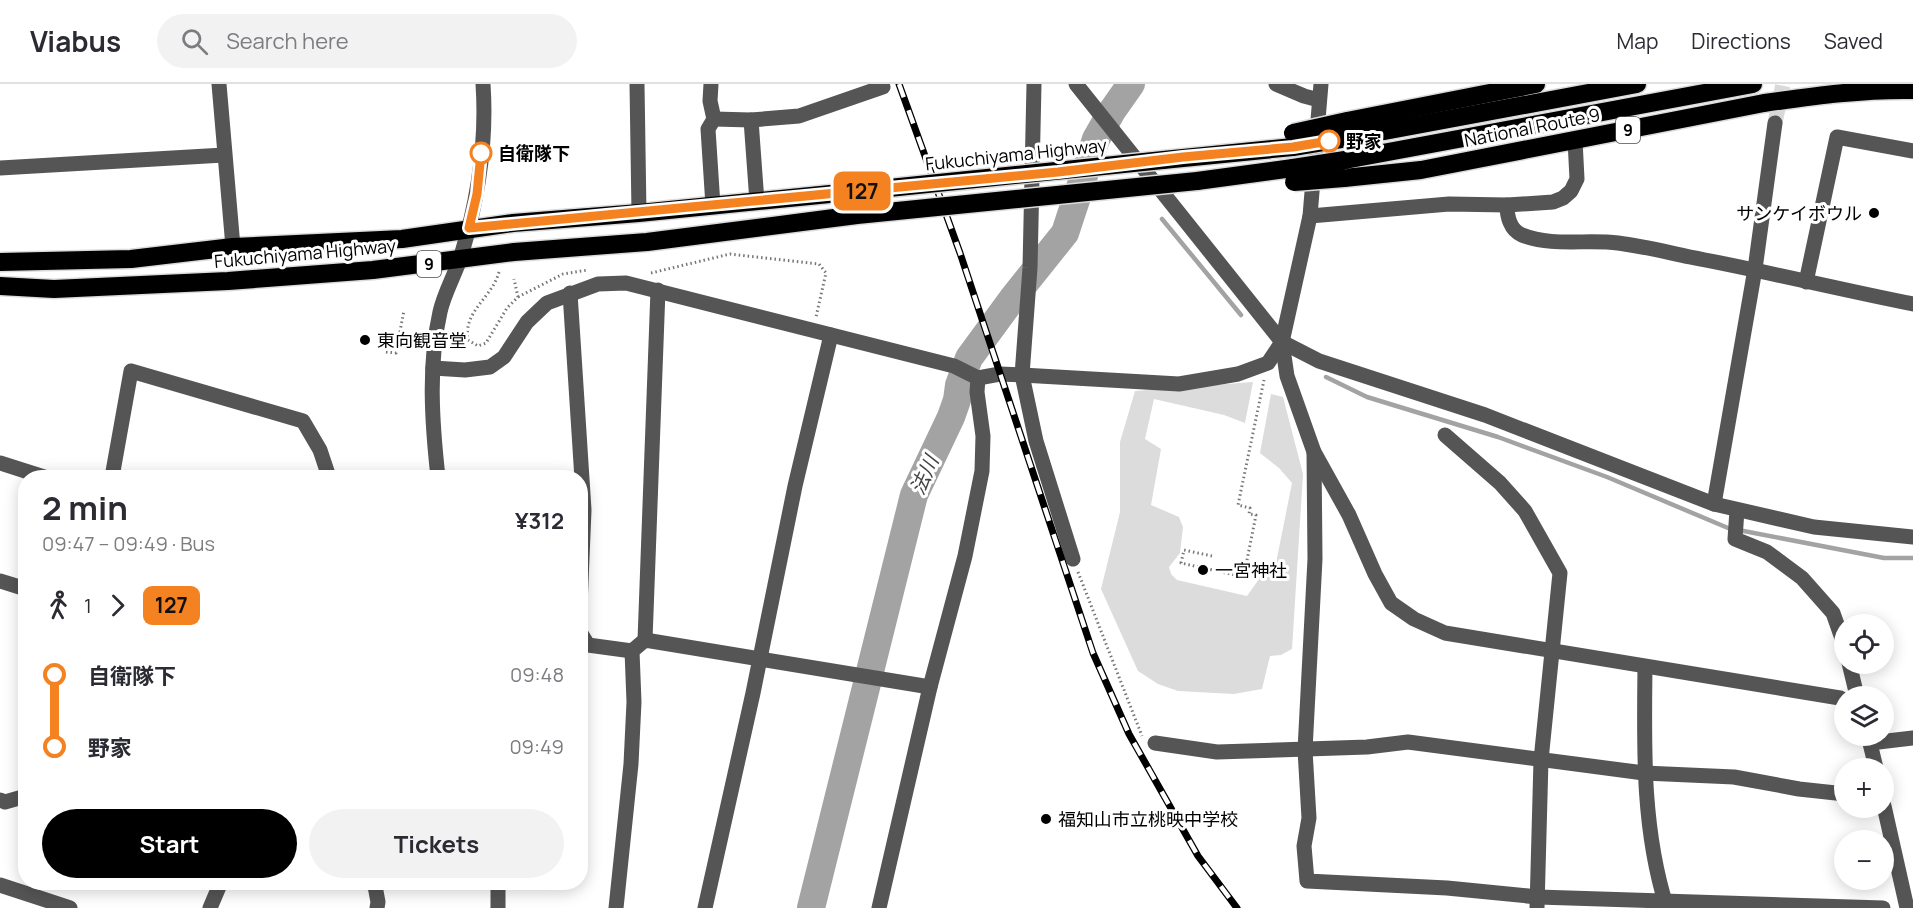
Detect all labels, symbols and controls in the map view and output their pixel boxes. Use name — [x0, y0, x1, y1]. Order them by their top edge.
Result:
search box — [157, 14, 577, 68]
text: Viabus — [30, 22, 121, 60]
icon: search — [178, 25, 211, 58]
text: Search here — [226, 26, 349, 56]
text: Map — [1617, 27, 1658, 55]
text: Directions — [1691, 27, 1791, 55]
text: Saved — [1824, 27, 1883, 55]
street label: National Route 9 — [1462, 102, 1602, 152]
road number: 9 — [1616, 117, 1640, 143]
place label: 野家 — [1346, 129, 1382, 153]
marker: 野家 — [1318, 130, 1340, 152]
street label: Fukuchiyama Highway — [924, 132, 1108, 175]
place label: 自衛隊下 — [498, 141, 570, 165]
marker: 自衛隊下 — [470, 142, 492, 164]
line badge: 127 — [828, 172, 896, 210]
text: 127 — [846, 177, 878, 205]
place label: サンケイボウル — [1736, 201, 1862, 225]
marker: サンケイボウル — [1867, 206, 1881, 220]
street label: Fukuchiyama Highway — [213, 233, 397, 273]
road number: 9 — [417, 251, 441, 277]
place label: 東向観音堂 — [377, 328, 467, 352]
marker: 東向観音堂 — [358, 333, 372, 347]
water label: 法川 — [904, 449, 945, 499]
text: 2 min — [42, 485, 128, 530]
text: ¥312 — [515, 506, 564, 536]
text: 09:47 – 09:49 · Bus — [42, 530, 215, 557]
place label: 一宮神社 — [1215, 558, 1287, 582]
marker: 一宮神社 — [1196, 563, 1210, 577]
icon: walk — [42, 589, 75, 622]
icon: forward — [101, 589, 134, 622]
text: 127 — [155, 591, 188, 619]
text: 1 — [84, 592, 92, 619]
map controls — [1834, 614, 1894, 890]
button: locate — [1834, 614, 1894, 674]
text: 自衛隊下 — [88, 661, 176, 691]
text: 09:48 — [510, 661, 564, 688]
button: layers — [1834, 686, 1894, 746]
text: 野家 — [88, 733, 132, 763]
text: 09:49 — [509, 733, 564, 760]
button: + — [1834, 758, 1894, 818]
place label: 福知山市立桃映中学校 — [1058, 807, 1238, 831]
button: Start — [42, 809, 297, 878]
button: Tickets — [309, 809, 564, 878]
marker: 福知山市立桃映中学校 — [1039, 812, 1053, 826]
button: − — [1834, 830, 1894, 890]

